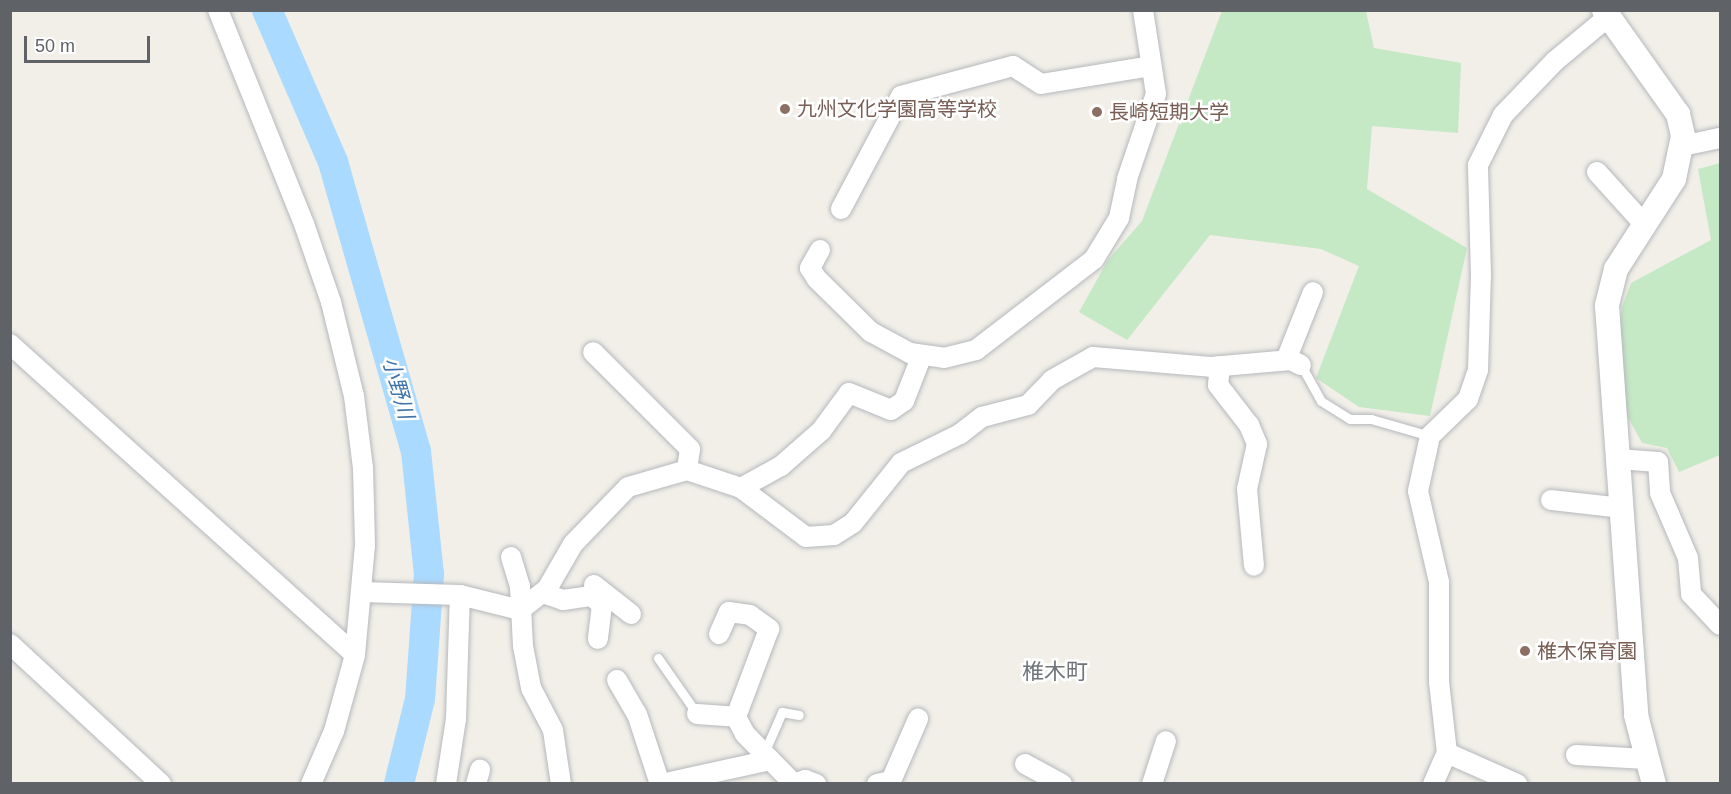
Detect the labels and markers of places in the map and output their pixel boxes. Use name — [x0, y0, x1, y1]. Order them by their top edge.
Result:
place label: 九州文化学園高等学校 — [797, 97, 997, 121]
place label: 長崎短期大学 — [1109, 100, 1229, 124]
marker: 九州文化学園高等学校 — [778, 102, 792, 116]
marker: 長崎短期大学 — [1090, 105, 1104, 119]
place label: 椎木保育園 — [1537, 639, 1637, 663]
marker: 椎木保育園 — [1518, 644, 1532, 658]

